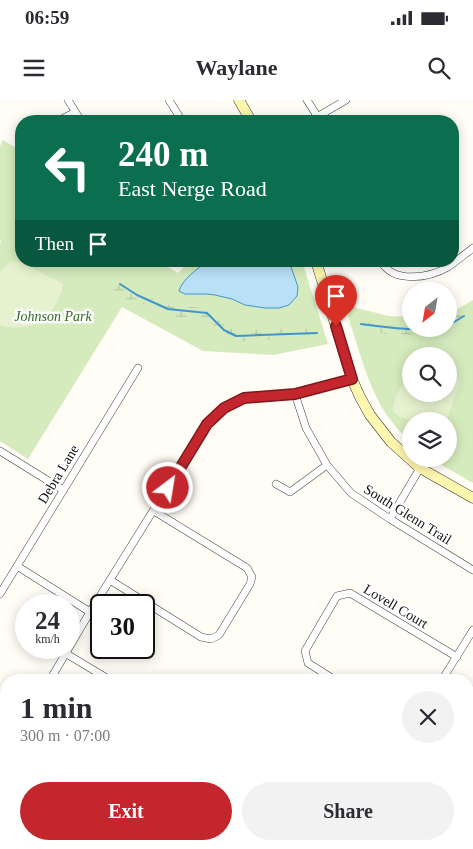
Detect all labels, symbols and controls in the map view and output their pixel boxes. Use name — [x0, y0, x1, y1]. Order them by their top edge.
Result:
text: 06:59 — [25, 7, 69, 28]
icon: menu — [20, 54, 48, 82]
icon: search — [425, 54, 453, 82]
text: Waylane — [196, 55, 277, 80]
icon: left — [35, 135, 100, 200]
text: 240 m — [118, 135, 208, 174]
text: East Nerge Road — [118, 176, 267, 201]
icon: arrive — [84, 230, 112, 258]
text: Then — [35, 233, 74, 254]
pin — [315, 275, 357, 326]
icon: arrive — [322, 282, 350, 310]
north arrow — [402, 282, 458, 338]
map controls — [402, 282, 457, 467]
park label: Johnson Park — [14, 309, 92, 324]
button: search — [402, 347, 457, 402]
button: layers — [402, 412, 457, 467]
street label: Debra Lane — [35, 442, 82, 506]
position arrow — [141, 461, 193, 513]
street label: South Glenn Trail — [361, 481, 454, 547]
street label: Lovell Court — [361, 581, 431, 631]
speed limit sign: 30 — [90, 594, 155, 659]
text: 24 — [35, 607, 60, 634]
text: km/h — [35, 632, 60, 646]
text: 1 min — [20, 691, 93, 724]
button: close — [402, 691, 454, 743]
text: 300 m · 07:00 — [20, 727, 110, 744]
button: Exit — [20, 782, 232, 840]
button: Share — [242, 782, 454, 840]

